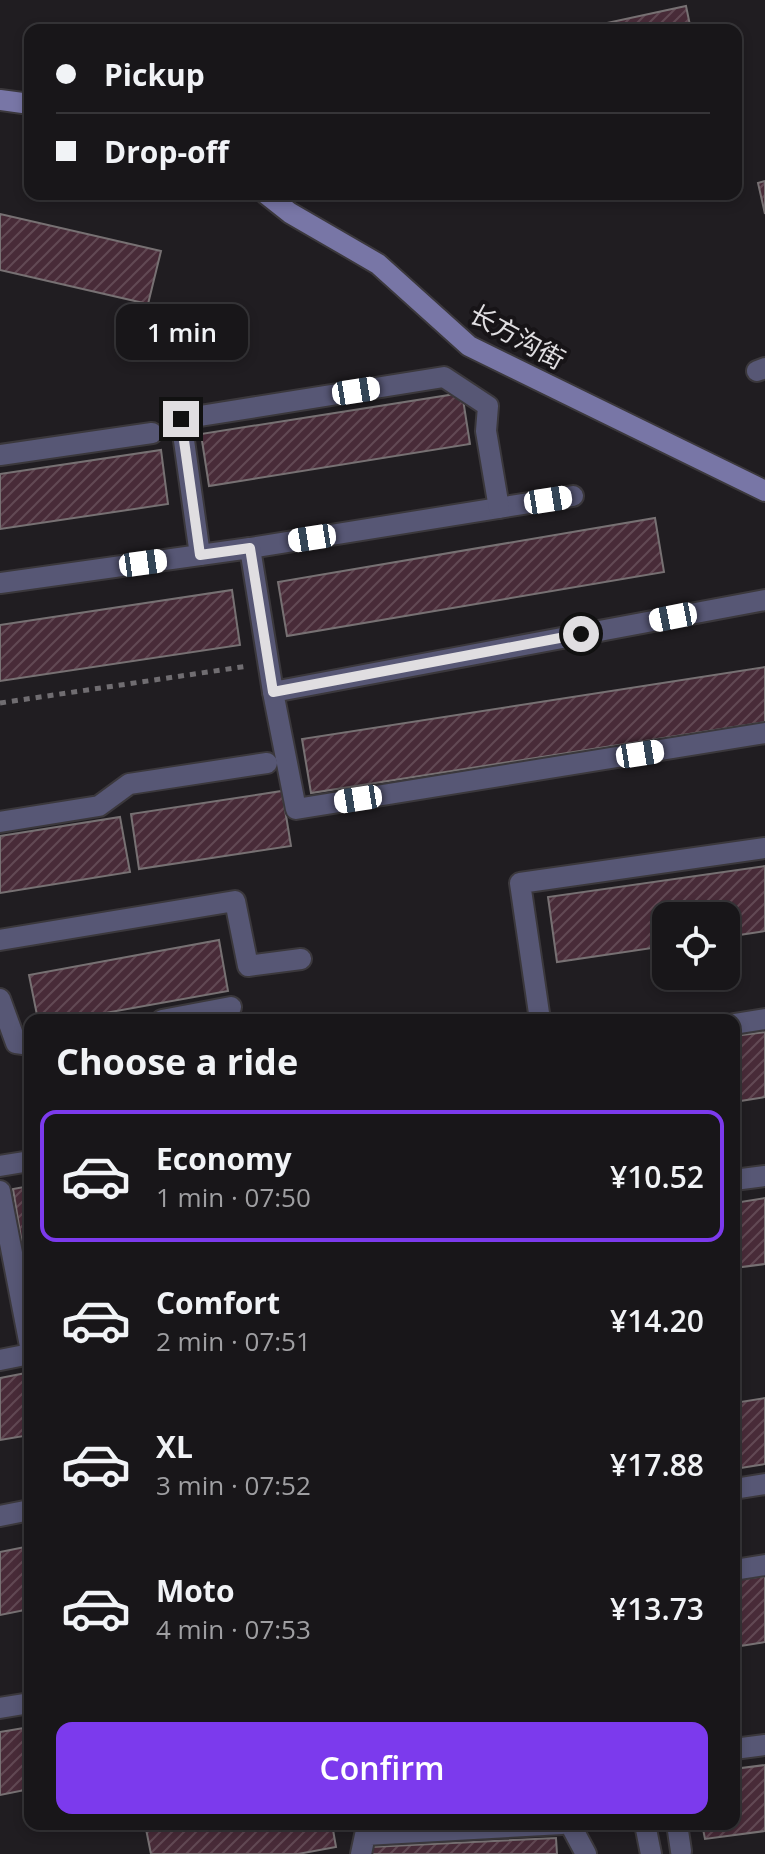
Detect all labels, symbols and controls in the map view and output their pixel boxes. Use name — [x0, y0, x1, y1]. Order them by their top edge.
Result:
text: Pickup — [104, 54, 205, 95]
text: Drop-off — [104, 131, 229, 172]
street label: 长方沟街 — [463, 295, 572, 377]
callout: 1 min — [115, 303, 247, 359]
text: 1 min — [147, 314, 217, 350]
car — [330, 375, 382, 407]
route end — [163, 401, 199, 437]
car — [522, 484, 574, 516]
car — [286, 522, 338, 554]
car — [118, 548, 168, 578]
car — [647, 601, 699, 633]
route start — [563, 616, 599, 652]
car — [614, 738, 666, 770]
car — [332, 783, 384, 815]
map controls — [652, 902, 740, 990]
button: locate — [652, 902, 740, 990]
text: Choose a ride — [56, 1037, 298, 1086]
text: Economy — [156, 1138, 292, 1179]
icon: car — [60, 1140, 132, 1212]
text: ¥10.52 — [610, 1156, 704, 1197]
text: 1 min · 07:50 — [156, 1179, 311, 1215]
text: Comfort — [156, 1282, 280, 1323]
icon: car — [60, 1284, 132, 1356]
text: ¥14.20 — [610, 1300, 704, 1341]
text: 2 min · 07:51 — [156, 1323, 311, 1359]
text: XL — [156, 1426, 193, 1467]
icon: car — [60, 1428, 132, 1500]
text: ¥17.88 — [610, 1444, 704, 1485]
text: 3 min · 07:52 — [156, 1467, 311, 1503]
text: Moto — [156, 1570, 234, 1611]
icon: car — [60, 1572, 132, 1644]
text: ¥13.73 — [610, 1588, 704, 1629]
text: 4 min · 07:53 — [156, 1611, 311, 1647]
button: Confirm — [56, 1722, 708, 1814]

